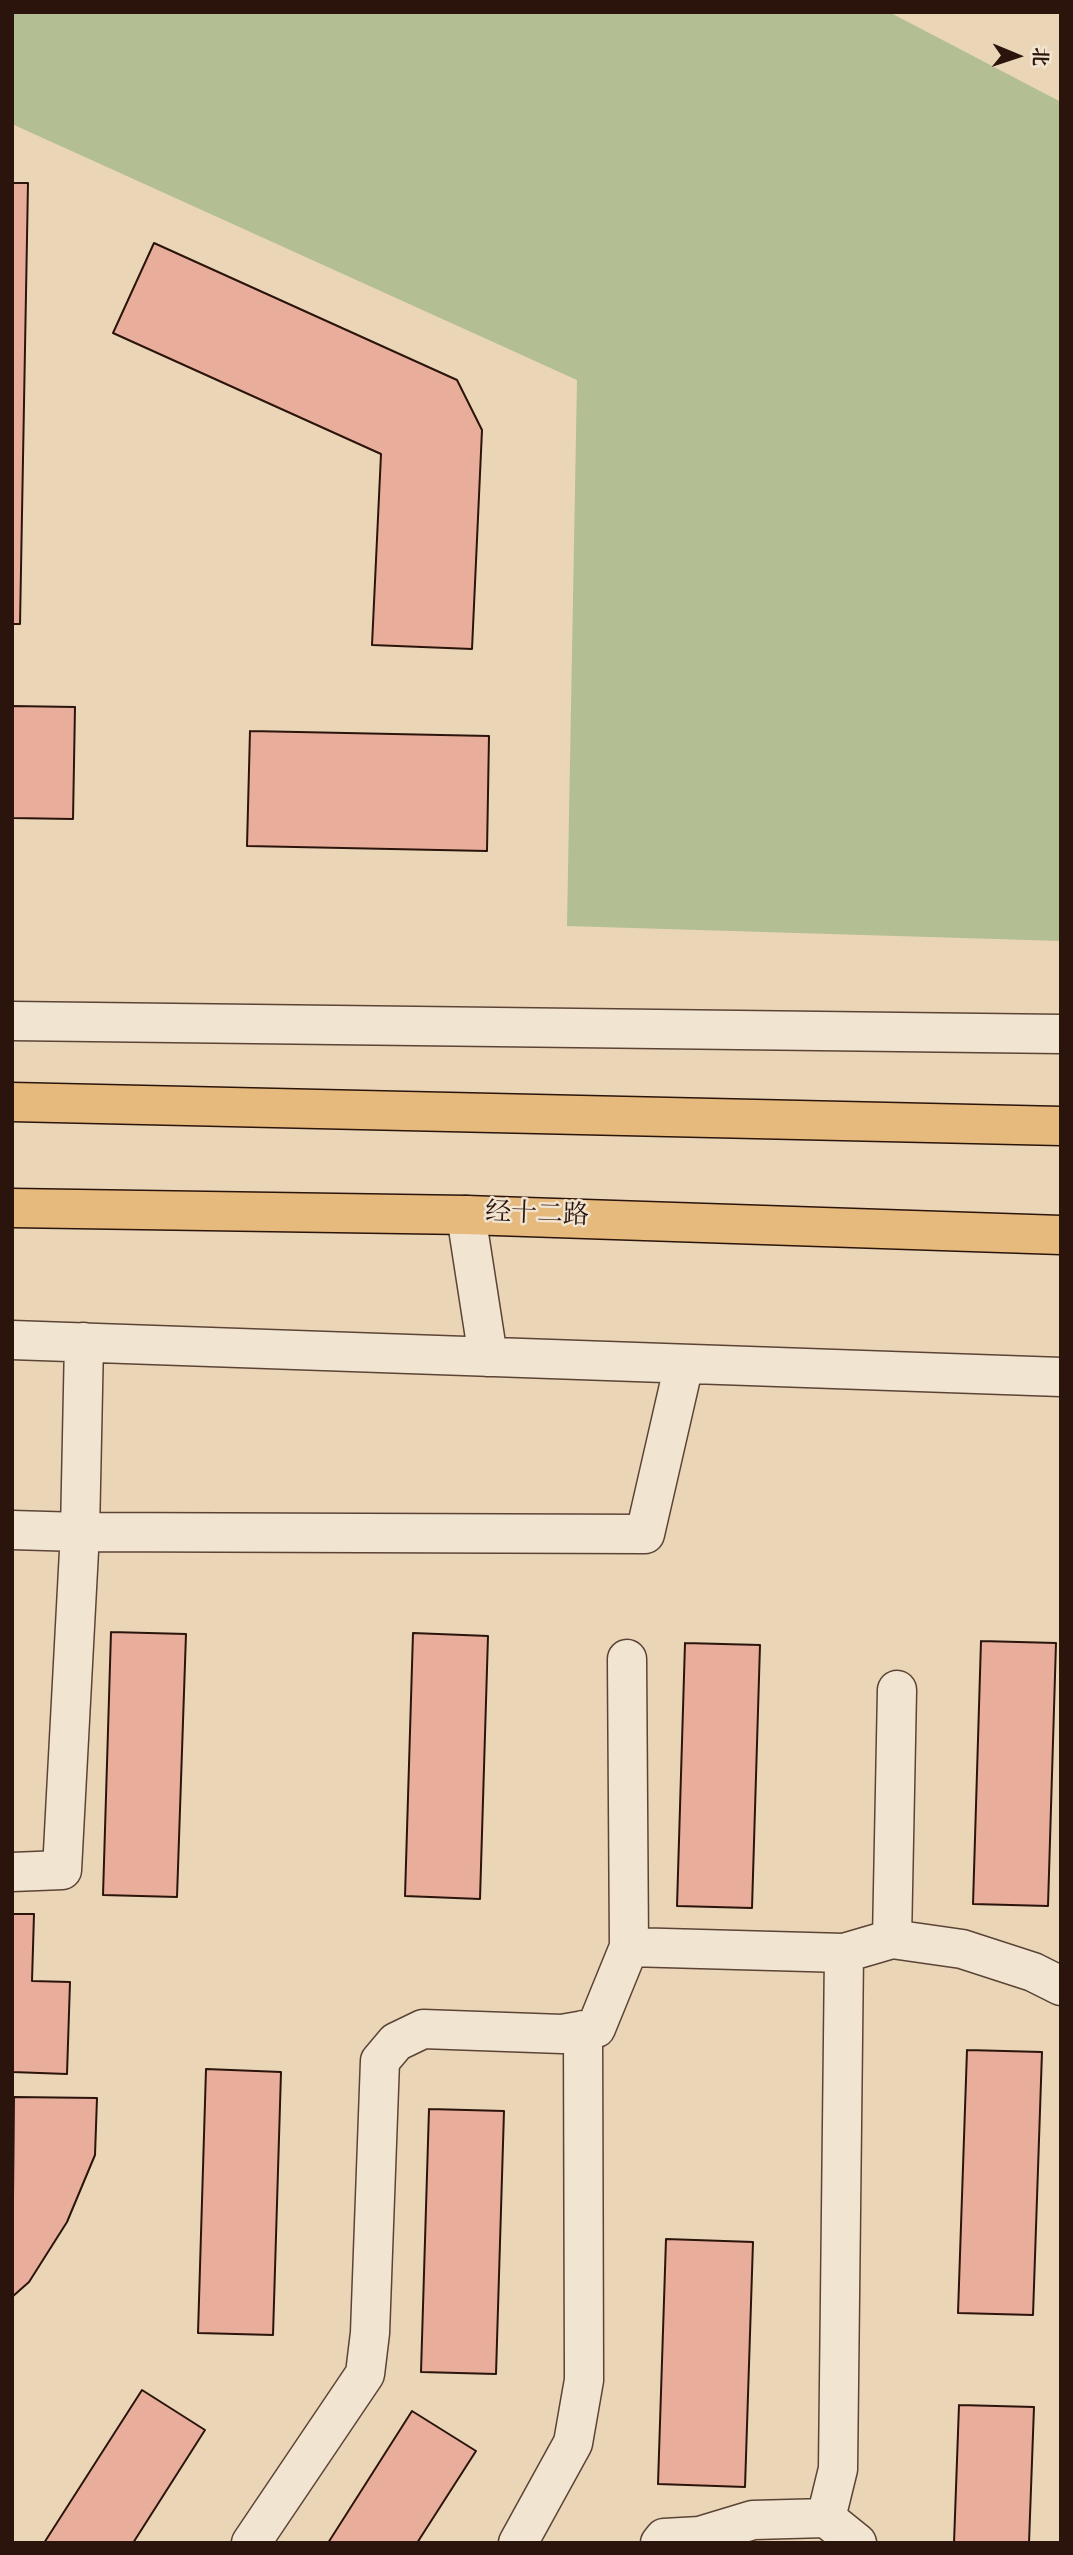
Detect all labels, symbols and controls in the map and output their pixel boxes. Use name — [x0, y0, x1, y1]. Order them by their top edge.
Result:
north arrow — [982, 21, 1052, 91]
text: 北 — [1025, 47, 1052, 67]
street label: 经十二路 — [484, 1200, 590, 1234]

